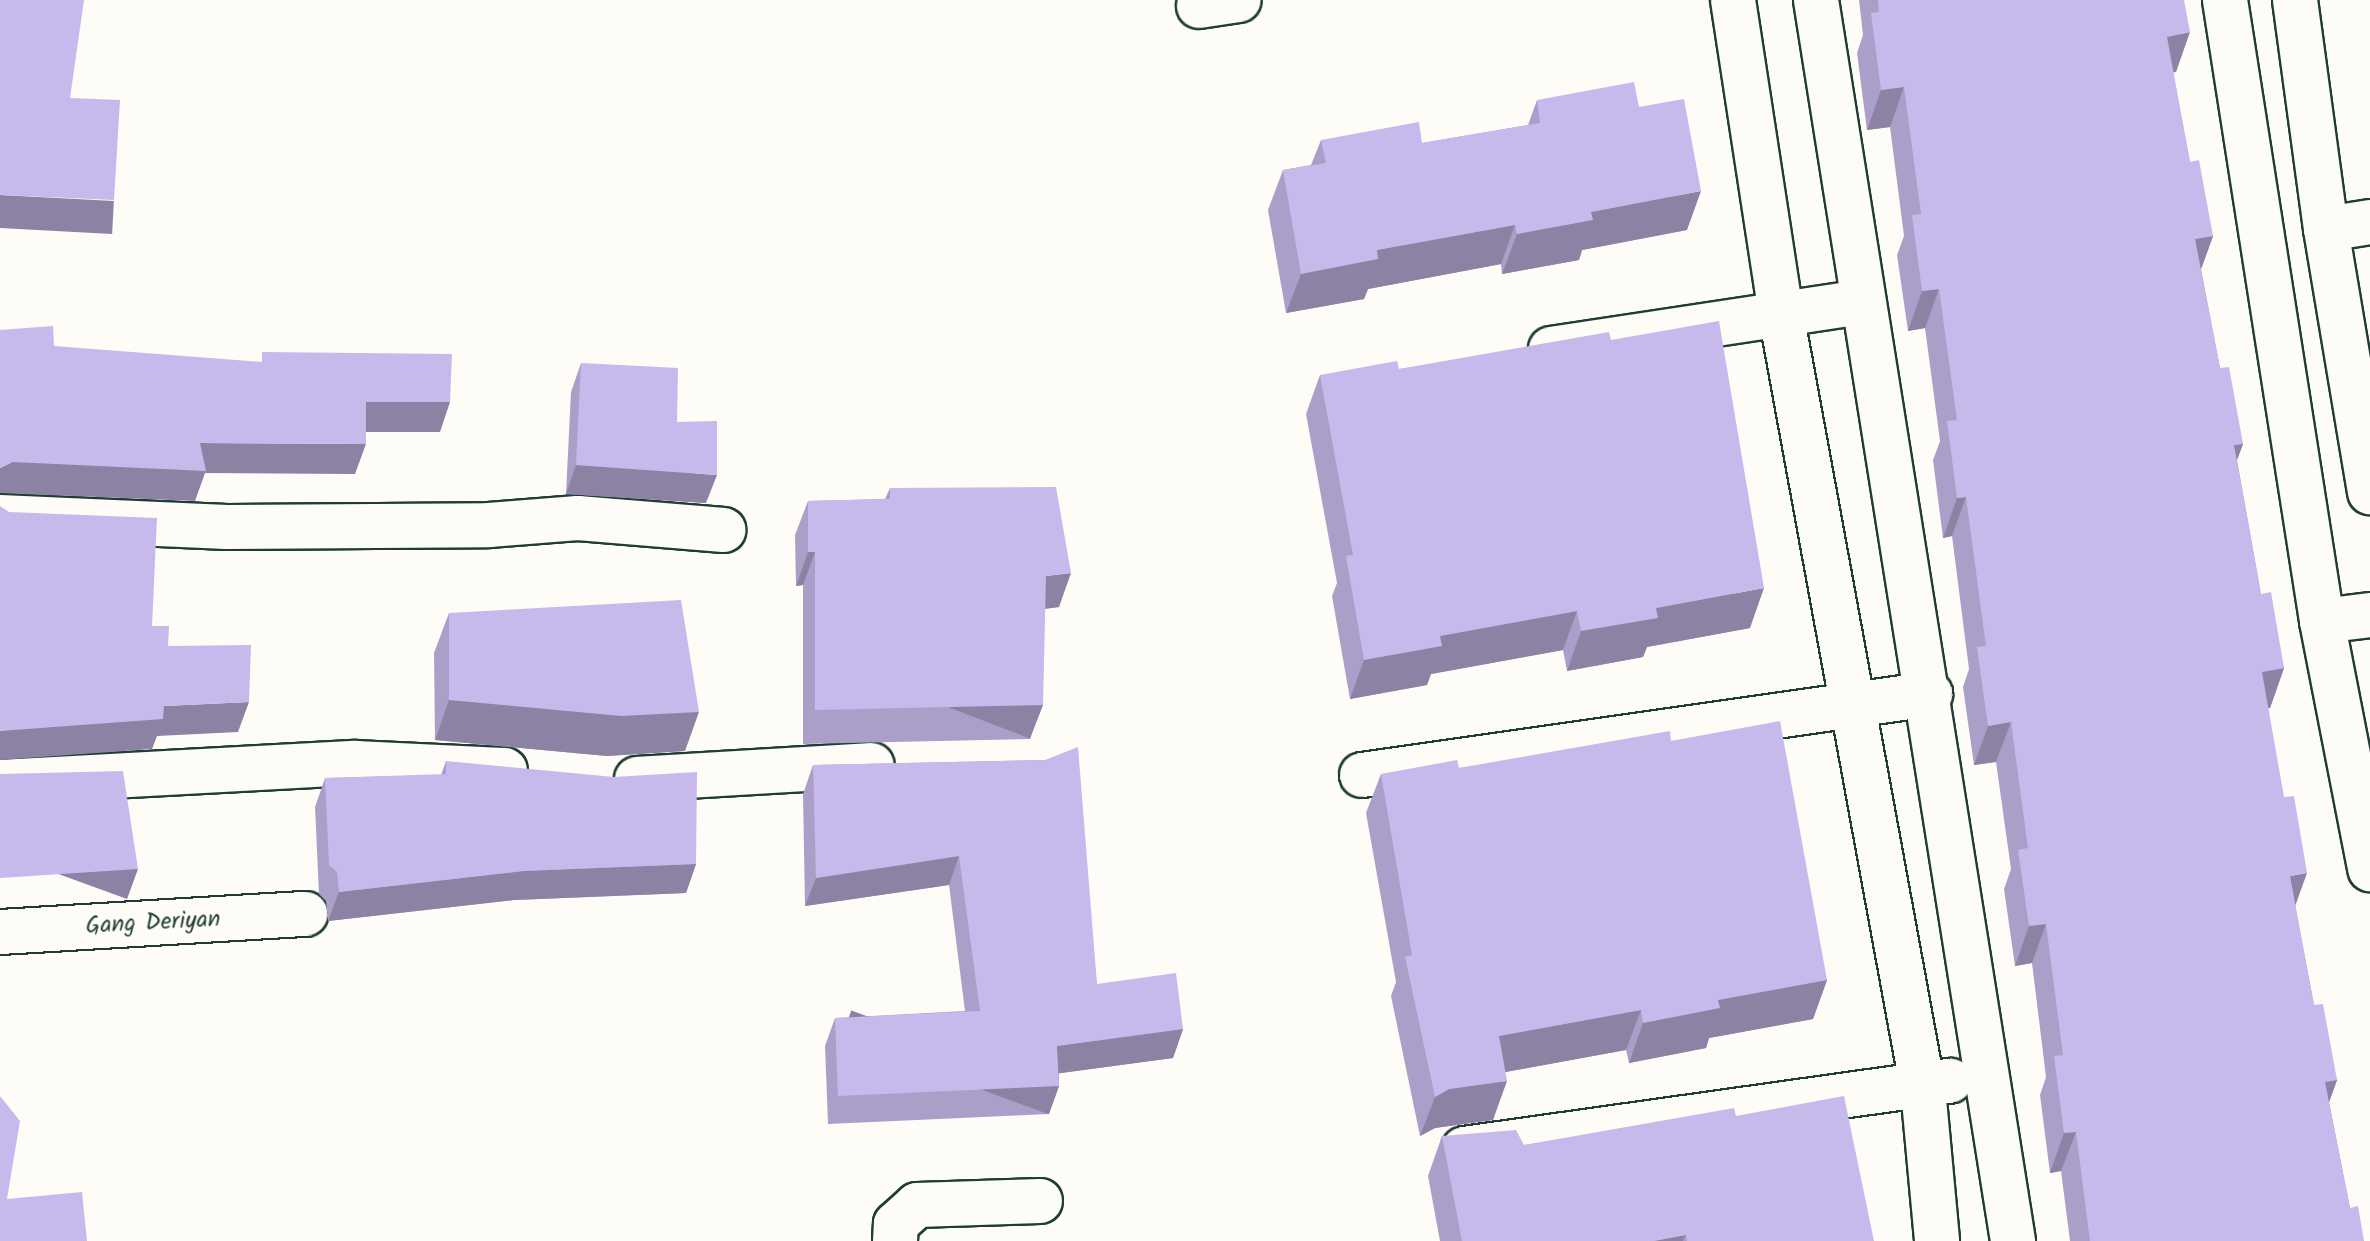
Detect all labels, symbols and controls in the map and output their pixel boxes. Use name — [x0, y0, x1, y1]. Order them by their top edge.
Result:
street label: Gang Deriyan — [85, 905, 221, 941]

